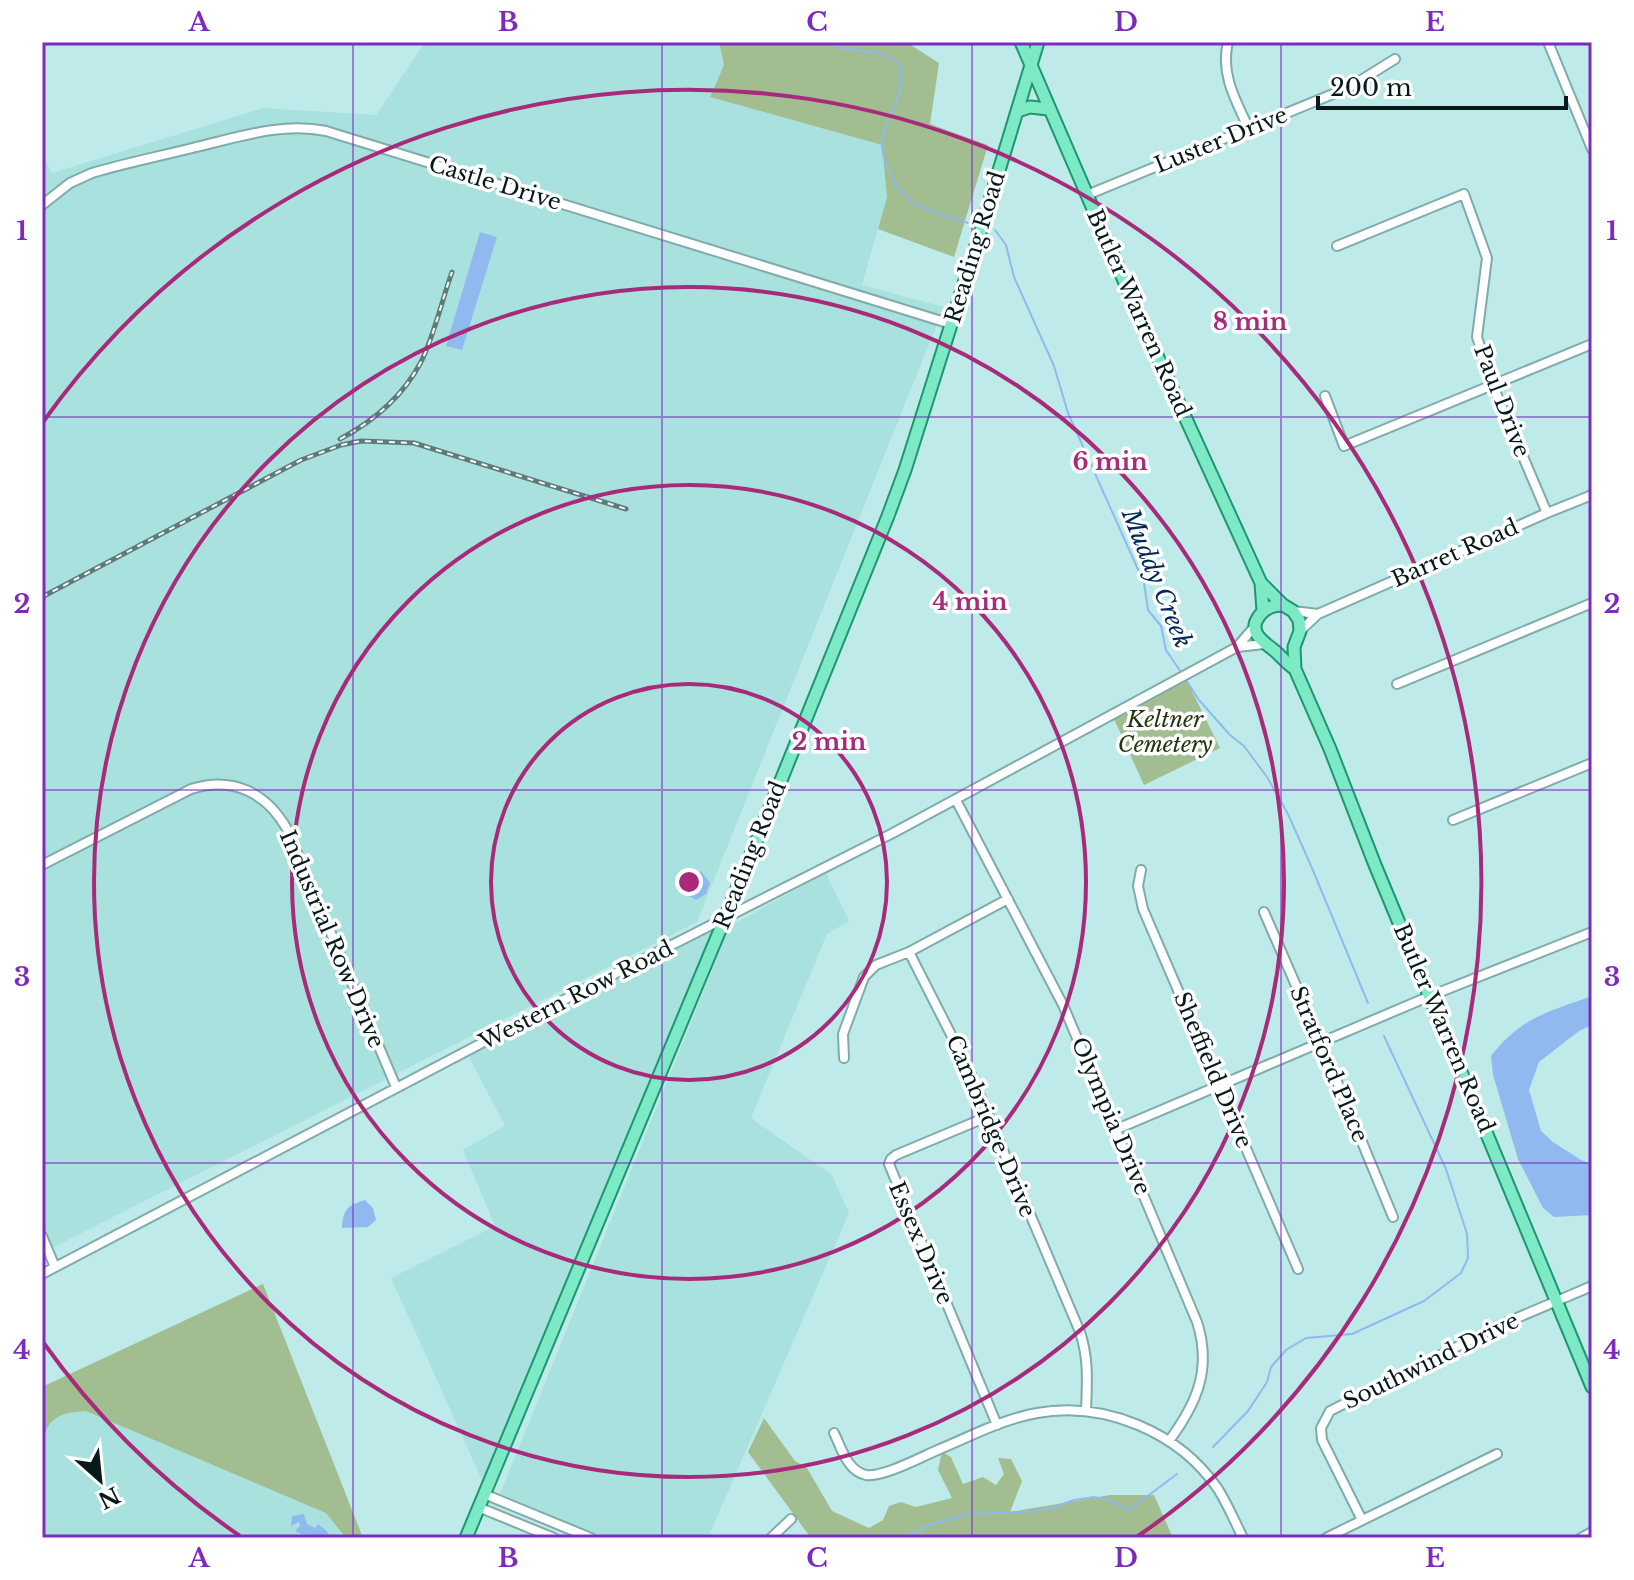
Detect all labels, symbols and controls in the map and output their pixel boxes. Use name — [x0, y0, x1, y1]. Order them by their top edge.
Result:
text: A — [187, 6, 210, 38]
text: B — [498, 6, 518, 38]
text: C — [806, 6, 828, 38]
text: D — [1114, 6, 1138, 38]
text: E — [1425, 6, 1445, 38]
scale bar — [1318, 60, 1566, 110]
text: 200 m — [1330, 73, 1412, 102]
street label: Luster Drive — [1151, 101, 1291, 179]
street label: Castle Drive — [426, 150, 564, 216]
street label: Reading Road — [939, 168, 1011, 326]
street label: Butler Warren Road — [1081, 205, 1197, 421]
text: 1 — [16, 215, 28, 247]
text: 1 — [1606, 215, 1618, 247]
text: 8 min — [1213, 307, 1288, 336]
street label: Paul Drive — [1468, 341, 1536, 461]
text: 6 min — [1072, 447, 1148, 476]
water label: Muddy Creek — [1116, 503, 1198, 652]
street label: Barret Road — [1388, 513, 1523, 593]
text: 4 min — [933, 587, 1008, 616]
text: 2 — [14, 588, 30, 620]
text: 2 — [1604, 588, 1620, 620]
park label: Keltner Cemetery — [1118, 706, 1213, 758]
text: 2 min — [792, 727, 867, 756]
street label: Reading Road — [708, 777, 792, 933]
street label: Industrial Row Drive — [274, 826, 390, 1052]
centre of rings — [675, 868, 703, 896]
street label: Butler Warren Road — [1388, 919, 1500, 1137]
street label: Western Row Road — [474, 934, 677, 1056]
text: 3 — [14, 961, 30, 993]
text: 3 — [1604, 961, 1620, 993]
street label: Stratford Place — [1284, 982, 1374, 1146]
street label: Sheffield Drive — [1168, 988, 1258, 1152]
street label: Cambridge Drive — [940, 1031, 1042, 1221]
street label: Olympia Drive — [1066, 1033, 1156, 1199]
street label: Essex Drive — [883, 1178, 959, 1308]
street label: Southwind Drive — [1339, 1307, 1523, 1415]
text: 4 — [13, 1334, 31, 1366]
text: 4 — [1603, 1334, 1621, 1366]
north arrow — [60, 1440, 140, 1520]
text: N — [93, 1481, 124, 1514]
text: A — [187, 1542, 210, 1574]
text: B — [498, 1542, 518, 1574]
text: C — [806, 1542, 828, 1574]
text: D — [1114, 1542, 1138, 1574]
text: E — [1425, 1542, 1445, 1574]

